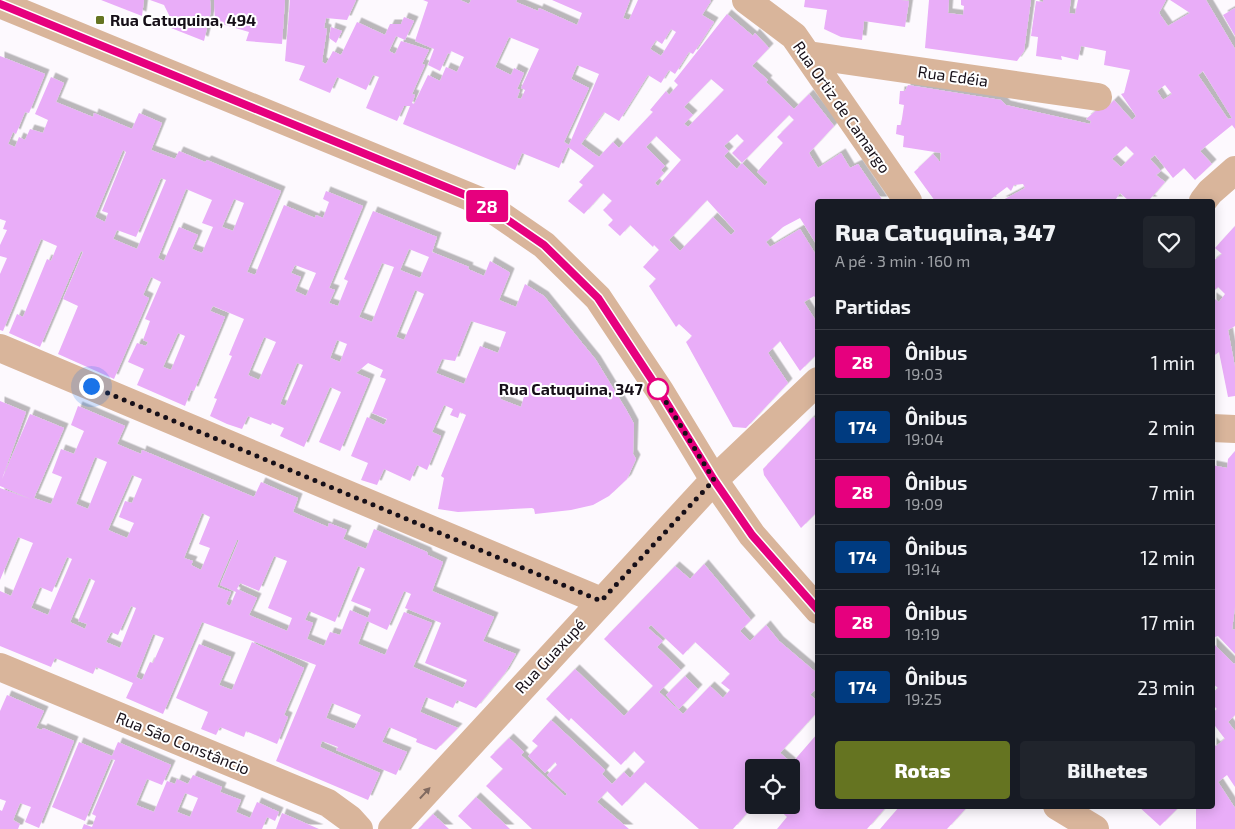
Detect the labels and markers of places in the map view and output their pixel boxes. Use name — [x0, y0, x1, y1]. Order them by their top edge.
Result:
place label: Rua Catuquina, 494 — [110, 10, 256, 29]
marker: Rua Catuquina, 494 — [94, 14, 106, 26]
marker: Rua Catuquina, 347 — [647, 378, 669, 400]
place label: Rua Catuquina, 347 — [499, 379, 644, 398]

